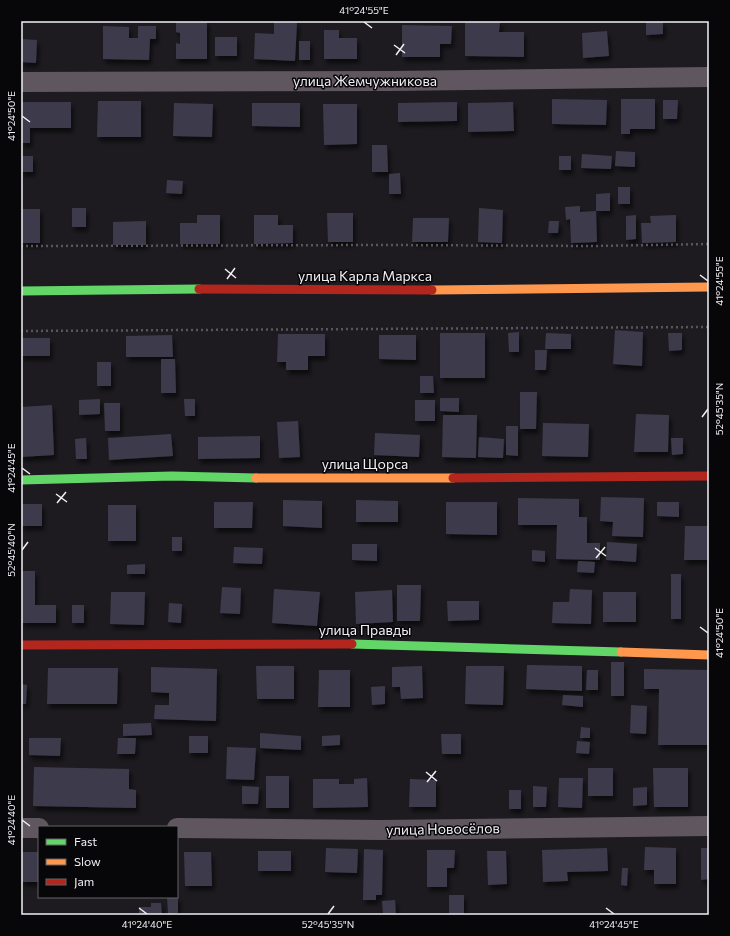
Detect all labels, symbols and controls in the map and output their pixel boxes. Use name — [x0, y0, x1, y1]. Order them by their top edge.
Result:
text: 41°24'55"E — [339, 4, 389, 16]
street label: улица Жемчужникова — [293, 72, 437, 89]
text: 41°24'50"E — [5, 91, 17, 141]
text: 41°24'55"E — [713, 256, 725, 306]
street label: улица Карла Маркса — [298, 267, 432, 284]
text: 52°45'35"N — [713, 383, 725, 435]
text: 41°24'45"E — [5, 443, 17, 493]
street label: улица Щорса — [322, 455, 408, 472]
text: 52°45'40"N — [5, 523, 17, 577]
text: 41°24'50"E — [713, 608, 725, 658]
street label: улица Правды — [319, 621, 411, 638]
text: 41°24'40"E — [5, 795, 17, 845]
street label: улица Новосёлов — [386, 819, 500, 838]
legend — [38, 826, 178, 898]
text: Fast — [74, 834, 97, 848]
text: Slow — [74, 854, 101, 868]
text: Jam — [74, 874, 94, 889]
text: 41°24'40"E — [122, 918, 172, 930]
text: 52°45'35"N — [302, 918, 354, 930]
text: 41°24'45"E — [589, 918, 639, 930]

